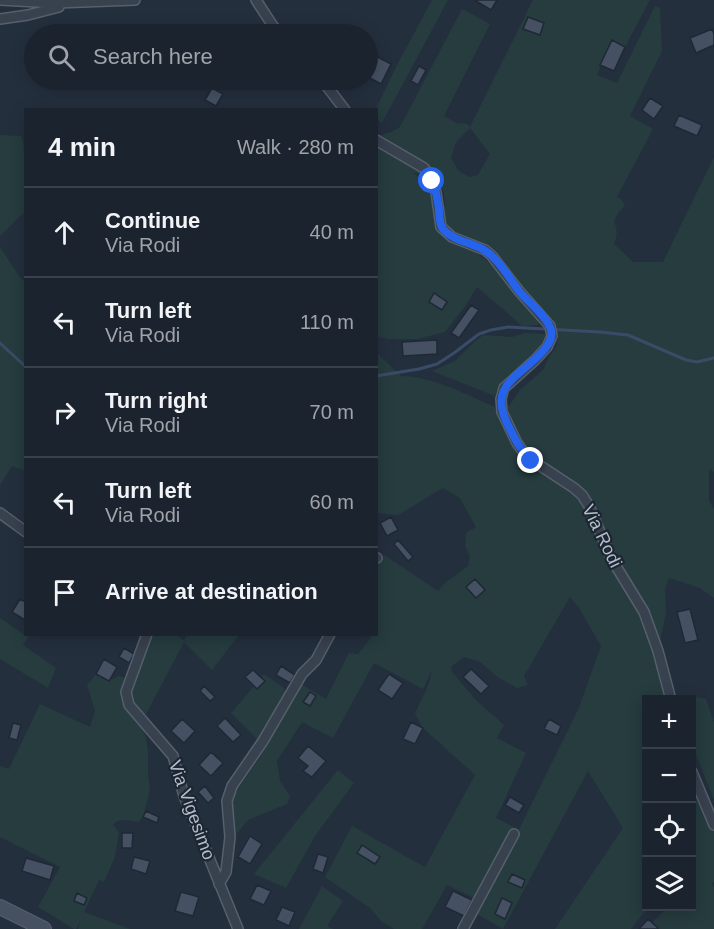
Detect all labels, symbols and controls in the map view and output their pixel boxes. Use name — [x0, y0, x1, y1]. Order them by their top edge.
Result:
search box — [24, 24, 378, 90]
icon: search — [45, 41, 78, 74]
text: Search here — [93, 44, 213, 69]
text: 4 min — [48, 132, 116, 162]
text: Walk · 280 m — [237, 136, 354, 158]
route start — [418, 167, 444, 193]
text: Continue — [105, 208, 200, 233]
icon: ahead — [48, 216, 81, 249]
text: 40 m — [310, 221, 354, 243]
text: Via Rodi — [105, 234, 180, 256]
text: Turn left — [105, 298, 191, 323]
icon: left — [48, 306, 81, 339]
text: 110 m — [300, 311, 354, 333]
text: Via Rodi — [105, 324, 180, 346]
text: Turn right — [105, 388, 207, 413]
icon: right — [48, 396, 81, 429]
text: 70 m — [310, 401, 354, 423]
text: Via Rodi — [105, 414, 180, 436]
route end — [517, 447, 543, 473]
text: Turn left — [105, 478, 191, 503]
icon: left — [48, 486, 81, 519]
text: 60 m — [310, 491, 354, 513]
street label: Via Rodi — [578, 501, 626, 571]
text: Via Rodi — [105, 504, 180, 526]
icon: arrive — [48, 576, 81, 609]
text: Arrive at destination — [105, 579, 318, 604]
map controls — [642, 695, 696, 911]
button: + — [642, 695, 696, 749]
button: − — [642, 749, 696, 803]
street label: Via Vigesimo — [165, 758, 219, 862]
button: locate — [642, 803, 696, 857]
button: layers — [642, 857, 696, 911]

